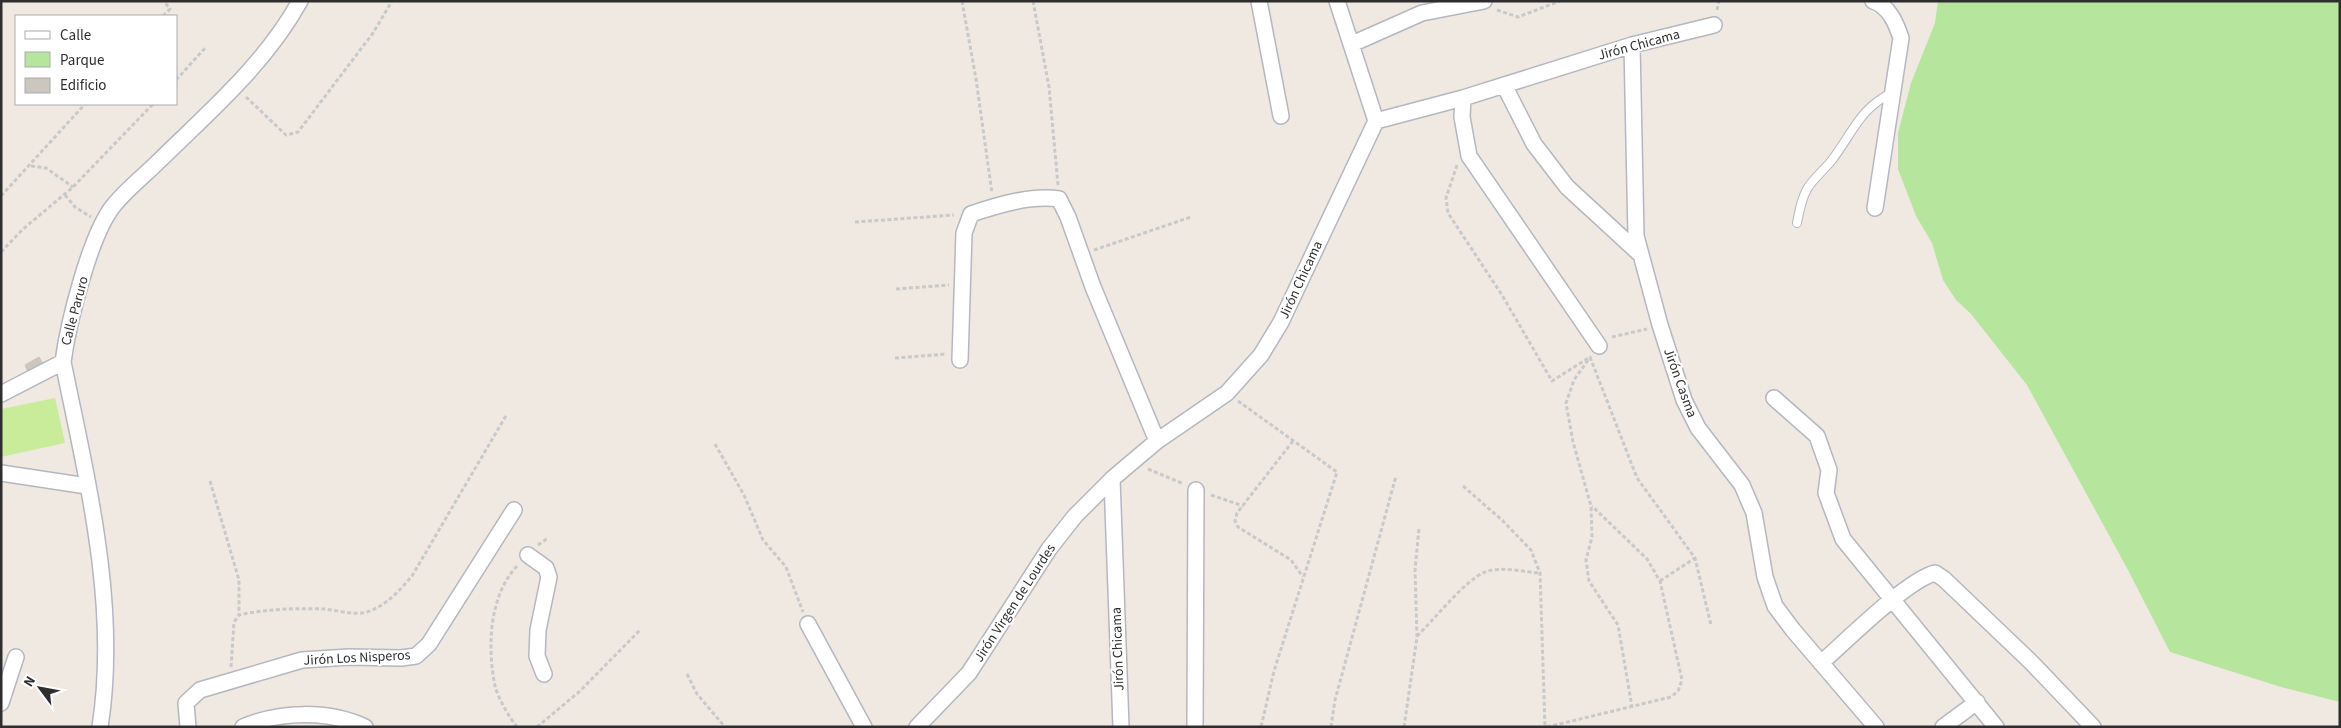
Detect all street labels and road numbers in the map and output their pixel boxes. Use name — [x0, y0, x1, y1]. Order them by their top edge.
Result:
street label: Jirón Chicama — [1596, 24, 1682, 66]
street label: Jirón Chicama — [1274, 238, 1328, 322]
street label: Calle Paruro — [56, 274, 94, 348]
street label: Jirón Casma — [1658, 346, 1702, 420]
street label: Jirón Virgen de Lourdes — [969, 540, 1061, 666]
street label: Jirón Chicama — [1107, 607, 1129, 691]
street label: Jirón Los Nisperos — [303, 645, 411, 671]

